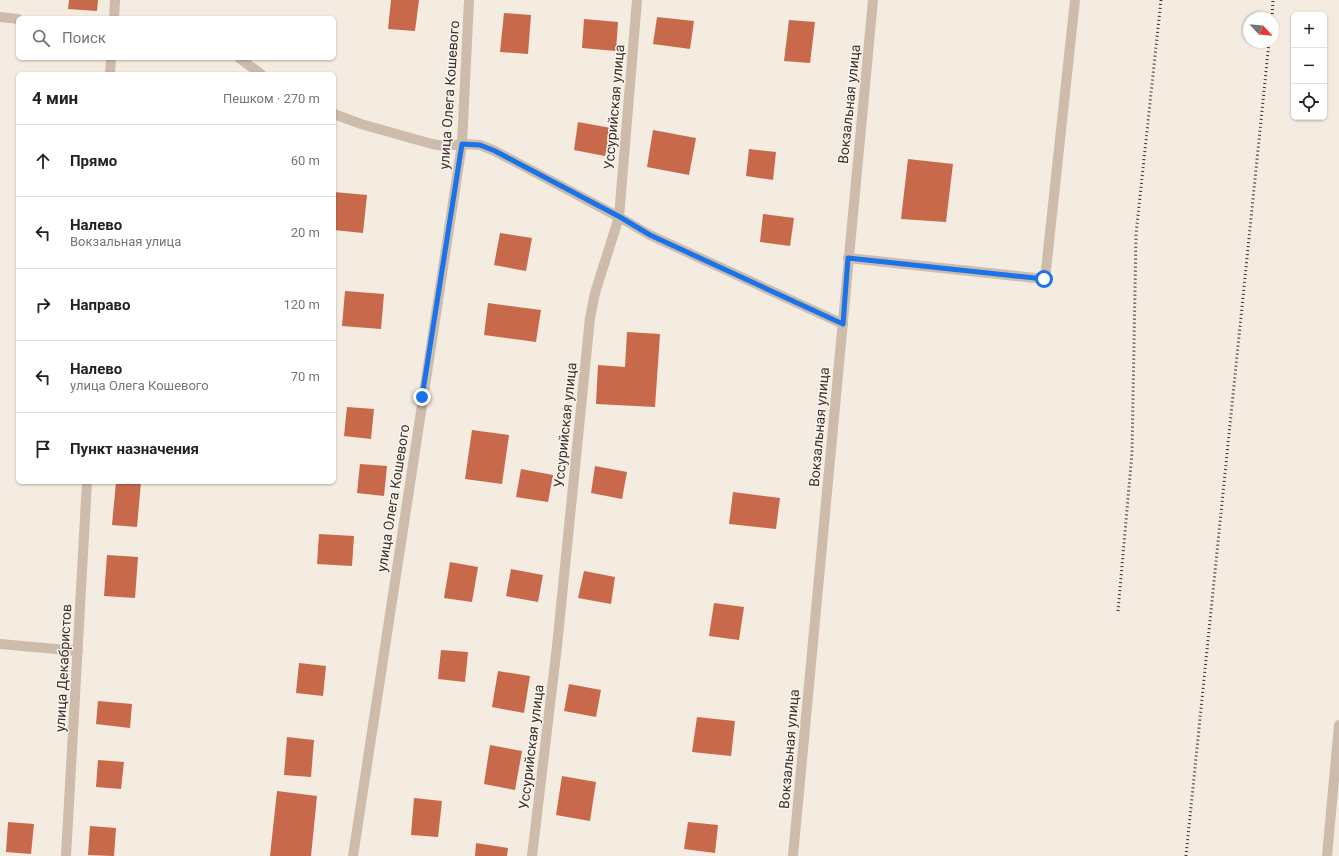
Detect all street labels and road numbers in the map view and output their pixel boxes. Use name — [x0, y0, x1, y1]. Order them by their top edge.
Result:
street label: улица Олега Кошевого — [436, 20, 462, 170]
street label: Уссурийская улица — [601, 44, 627, 170]
street label: Вокзальная улица — [835, 44, 863, 164]
street label: Уссурийская улица — [550, 362, 580, 488]
street label: Вокзальная улица — [806, 367, 832, 487]
street label: улица Олега Кошевого — [373, 423, 413, 573]
street label: улица Декабристов — [52, 603, 74, 733]
street label: Уссурийская улица — [515, 684, 547, 810]
street label: Вокзальная улица — [776, 689, 802, 809]

